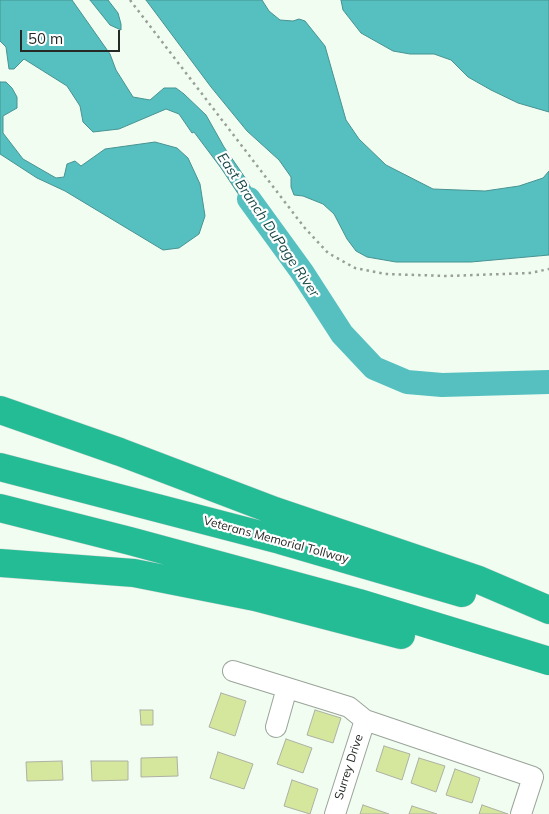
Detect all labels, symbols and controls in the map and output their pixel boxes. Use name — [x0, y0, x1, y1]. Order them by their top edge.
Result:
scale bar — [22, 20, 122, 52]
text: 50 m — [28, 29, 63, 48]
water label: East Branch DuPage River — [213, 150, 323, 300]
street label: Veterans Memorial Tollway — [202, 514, 350, 566]
street label: Surrey Drive — [332, 732, 366, 802]

